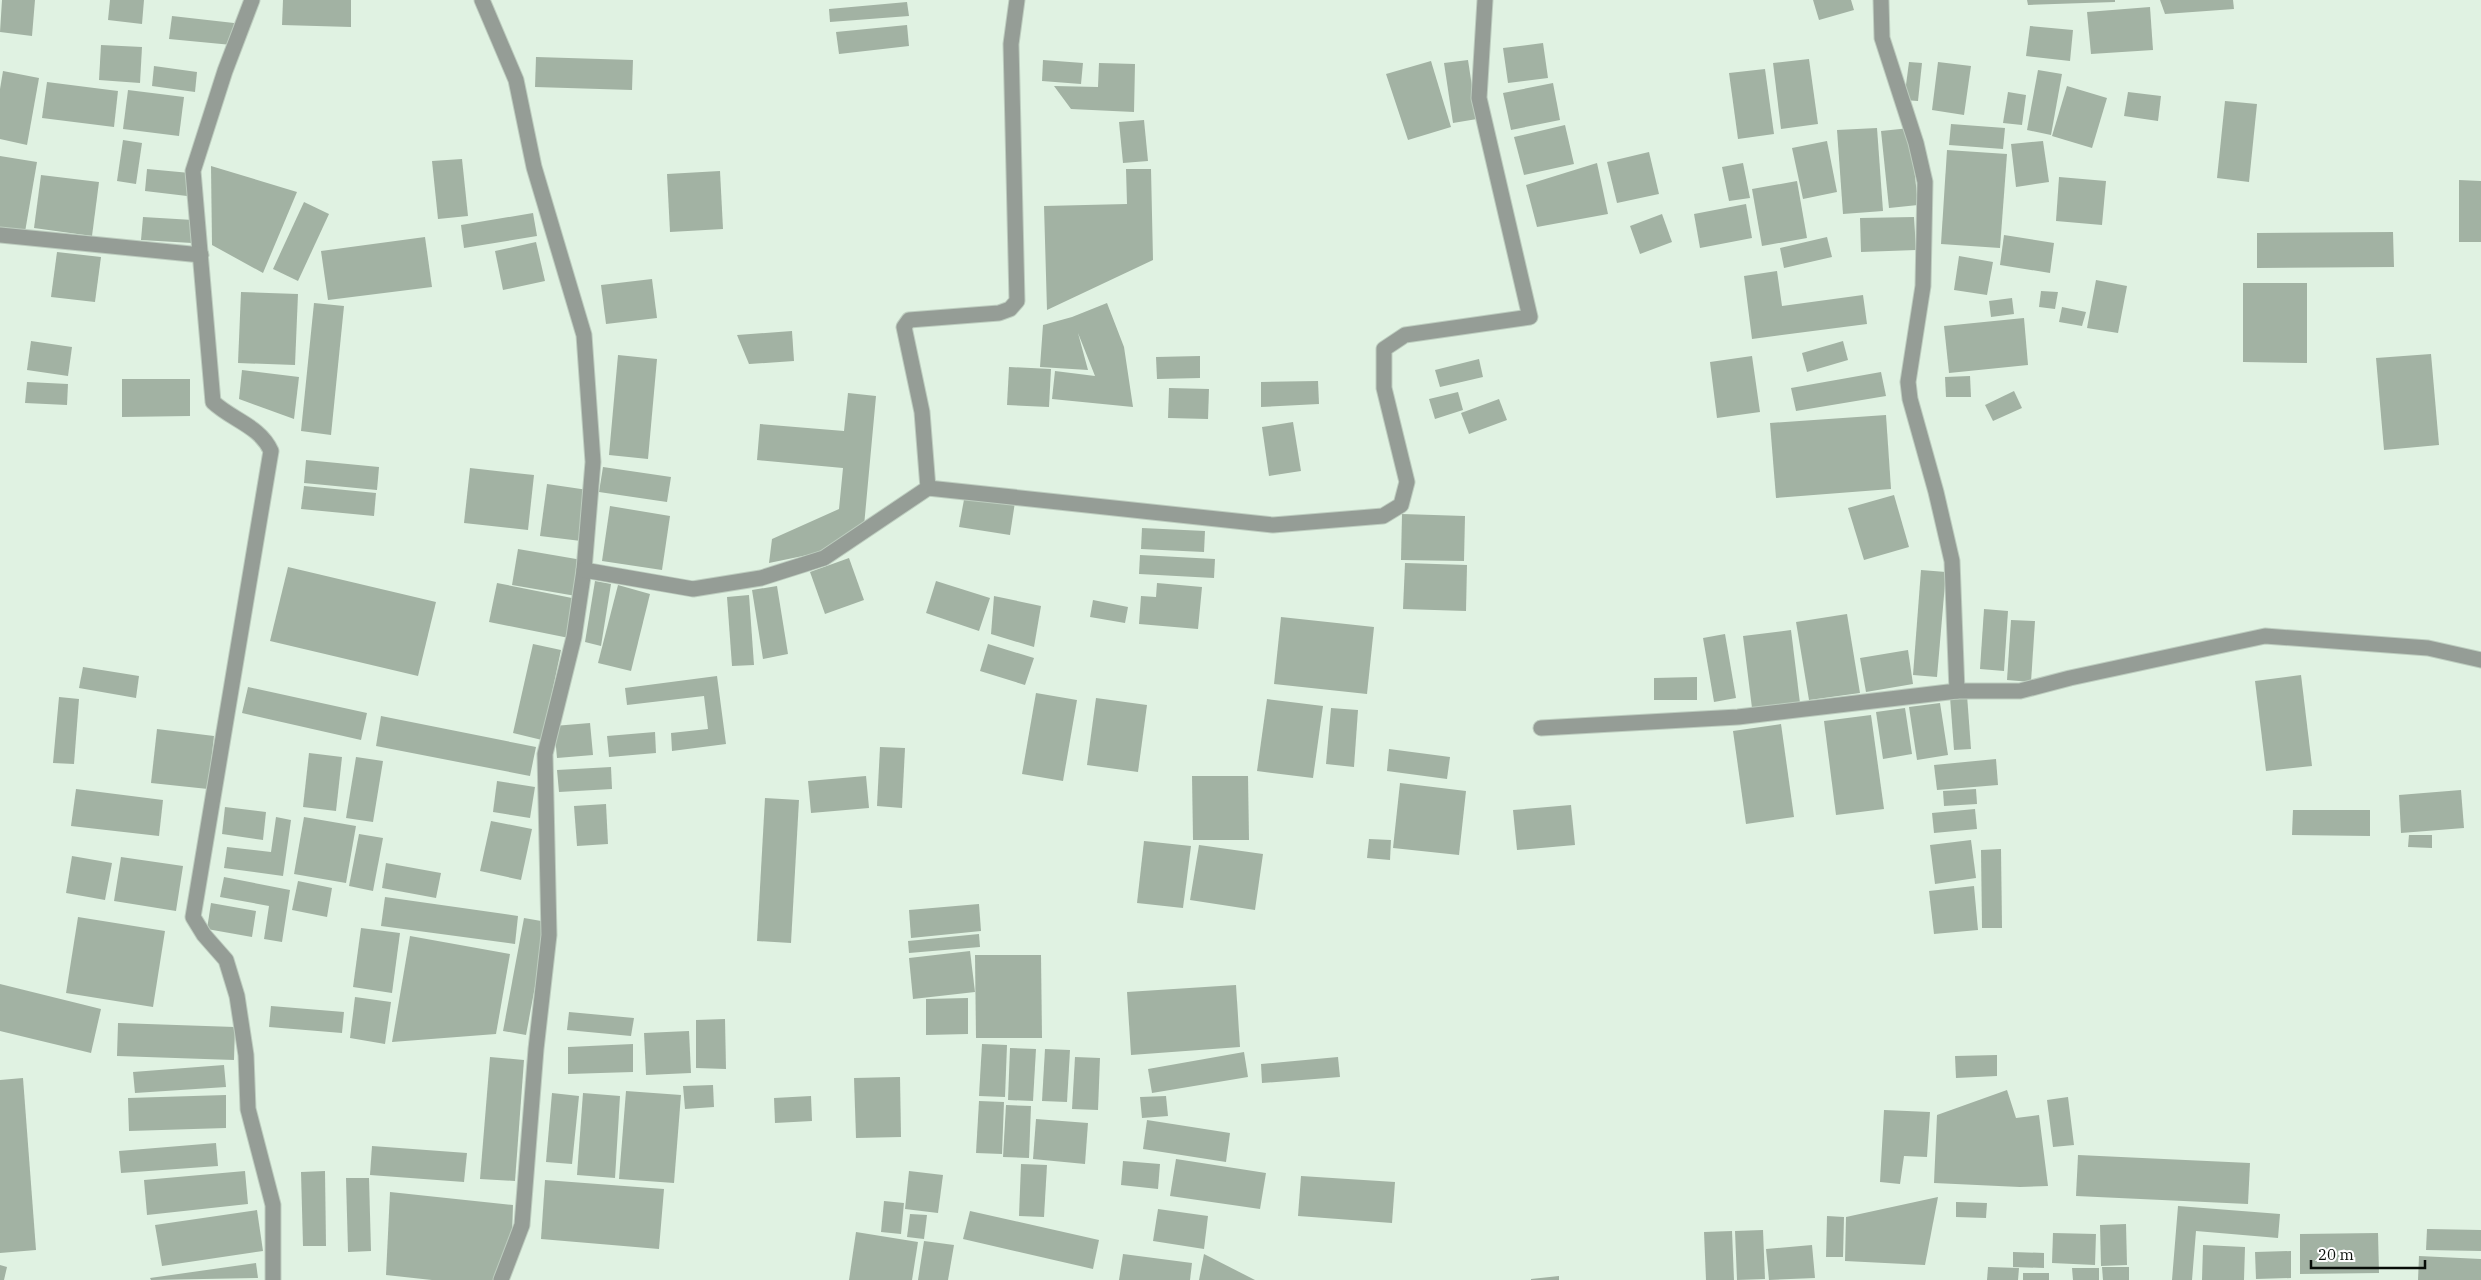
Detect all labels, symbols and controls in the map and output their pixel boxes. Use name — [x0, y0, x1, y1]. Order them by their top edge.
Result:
scale bar — [2311, 1238, 2425, 1270]
text: 20 m — [2318, 1245, 2354, 1264]

